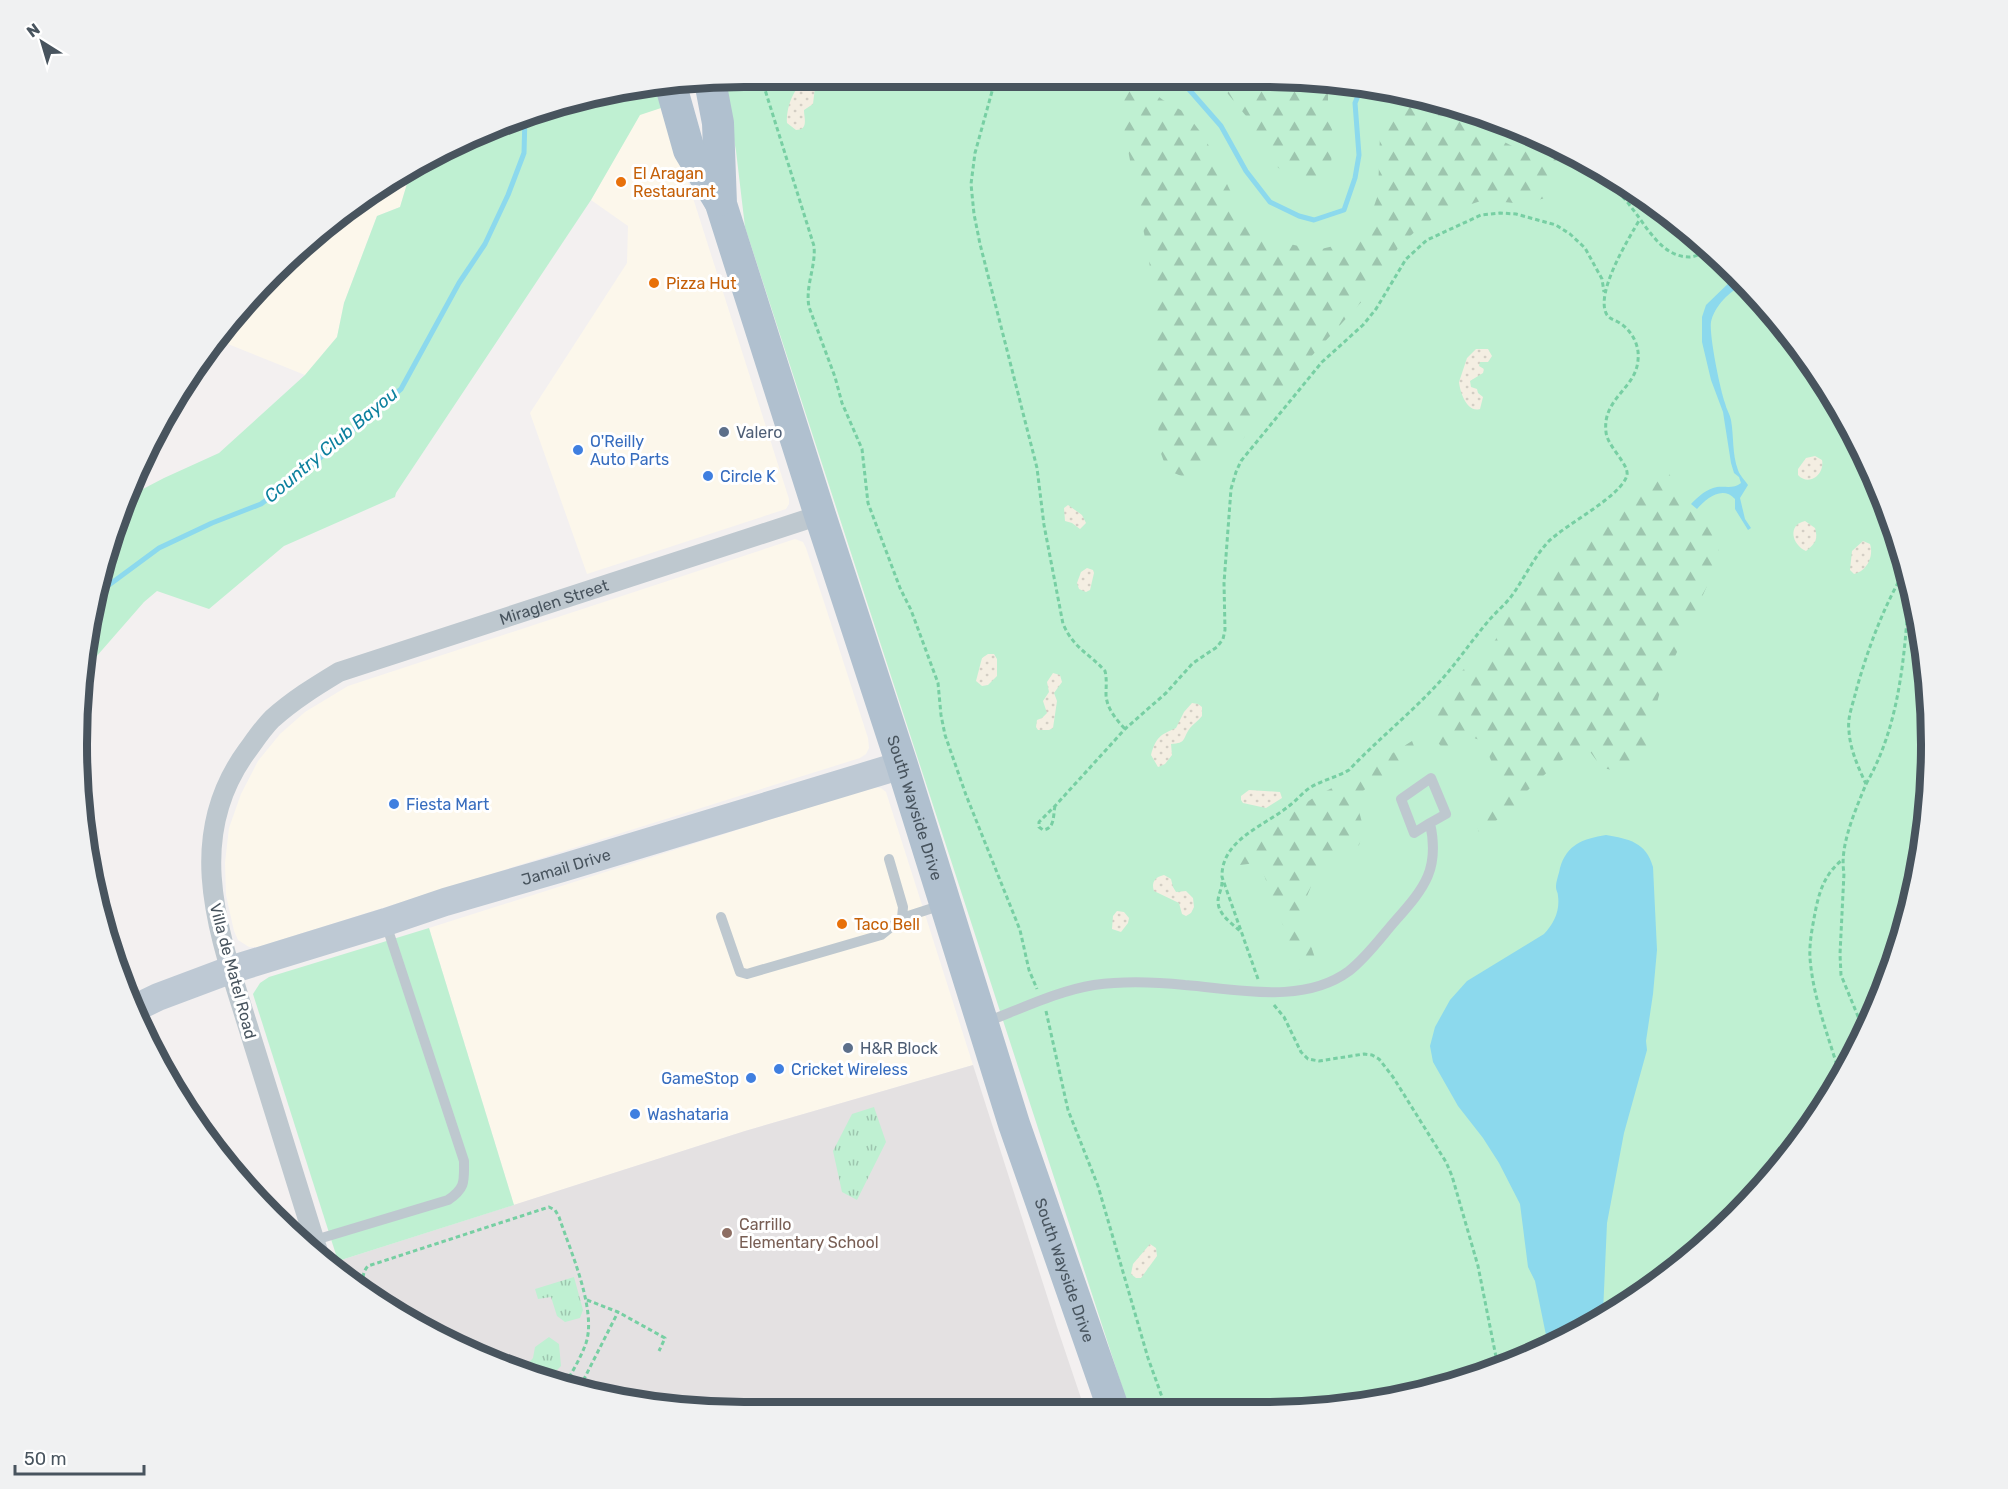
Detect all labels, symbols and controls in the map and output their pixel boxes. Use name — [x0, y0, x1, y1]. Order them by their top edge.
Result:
north arrow — [12, 12, 72, 72]
text: N — [23, 19, 44, 41]
place label: El Aragan Restaurant — [633, 164, 716, 201]
marker: El Aragan Restaurant — [614, 175, 628, 189]
place label: Pizza Hut — [666, 274, 737, 293]
marker: Pizza Hut — [647, 276, 661, 290]
water label: Country Club Bayou — [260, 383, 402, 507]
place label: Valero — [736, 423, 782, 442]
marker: Valero — [717, 425, 731, 439]
place label: O'Reilly Auto Parts — [590, 432, 669, 469]
marker: O'Reilly Auto Parts — [571, 443, 585, 457]
place label: Circle K — [720, 467, 776, 486]
marker: Circle K — [701, 469, 715, 483]
street label: Miraglen Street — [497, 575, 611, 629]
street label: South Wayside Drive — [883, 733, 947, 883]
place label: Fiesta Mart — [406, 795, 489, 814]
marker: Fiesta Mart — [387, 797, 401, 811]
street label: Jamail Drive — [519, 844, 613, 889]
street label: Villa de Matel Road — [206, 901, 260, 1041]
place label: Taco Bell — [854, 915, 920, 934]
marker: Taco Bell — [835, 917, 849, 931]
place label: H&R Block — [860, 1039, 939, 1058]
marker: H&R Block — [841, 1041, 855, 1055]
place label: Cricket Wireless — [791, 1060, 908, 1079]
marker: Cricket Wireless — [772, 1062, 786, 1076]
place label: GameStop — [661, 1069, 739, 1088]
marker: GameStop — [744, 1071, 758, 1085]
place label: Washataria — [647, 1105, 729, 1124]
marker: Washataria — [628, 1107, 642, 1121]
street label: South Wayside Drive — [1031, 1196, 1099, 1345]
place label: Carrillo Elementary School — [739, 1215, 879, 1252]
marker: Carrillo Elementary School — [720, 1226, 734, 1240]
scale bar — [15, 1438, 144, 1476]
text: 50 m — [24, 1448, 67, 1470]

